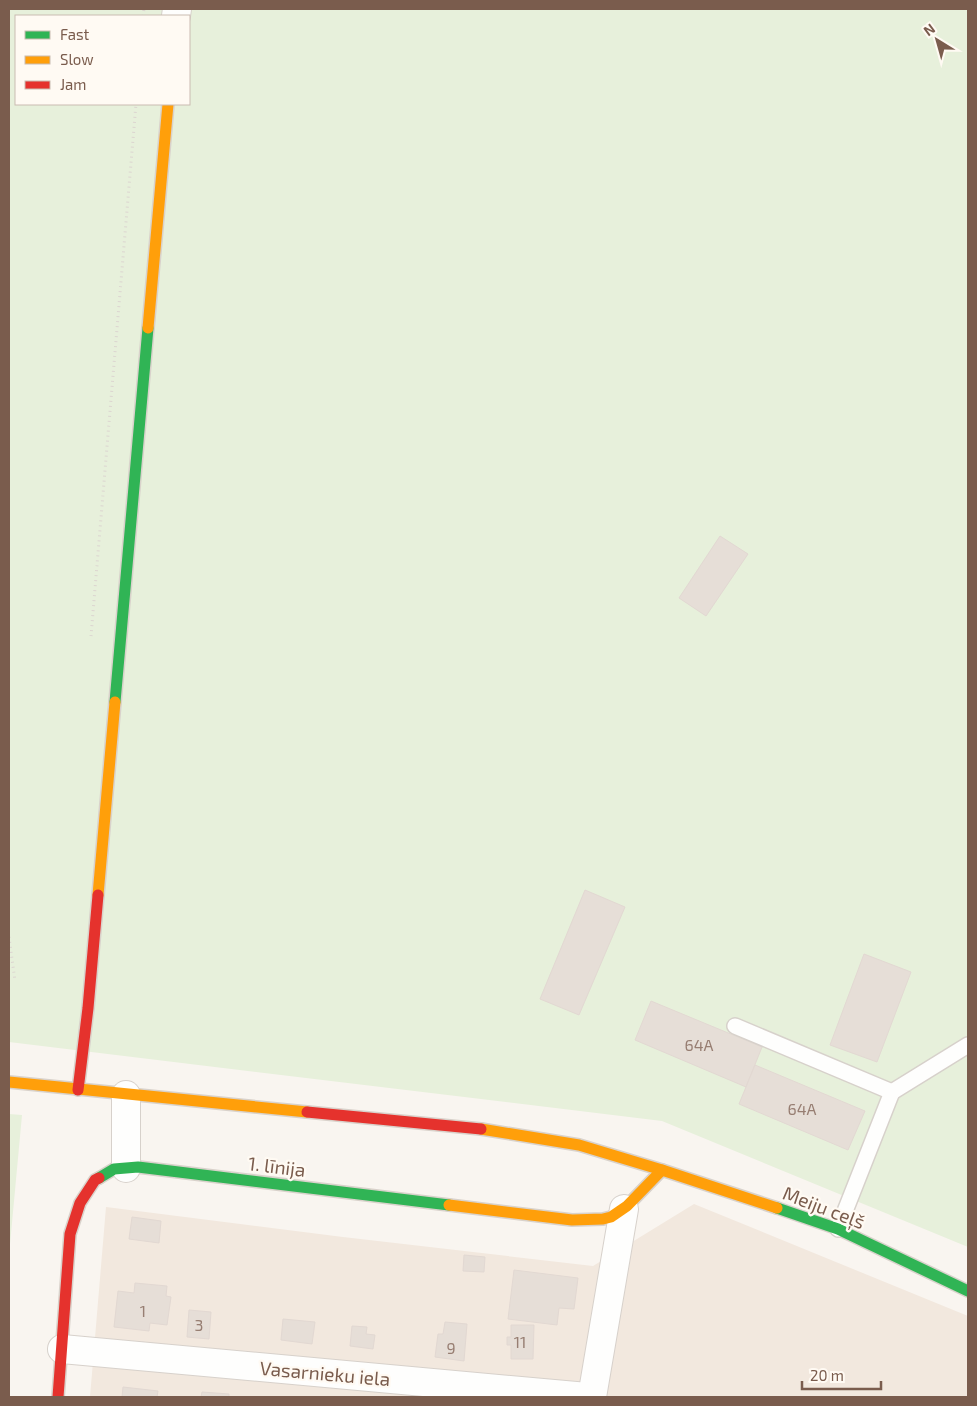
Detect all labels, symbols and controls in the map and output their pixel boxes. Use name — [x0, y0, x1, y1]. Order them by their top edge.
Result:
legend — [15, 15, 190, 105]
north arrow — [912, 15, 962, 65]
text: N — [920, 19, 938, 39]
text: Fast — [60, 25, 90, 43]
text: Slow — [60, 50, 94, 68]
text: Jam — [60, 75, 86, 93]
house number: 64A — [685, 1035, 714, 1054]
house number: 64A — [788, 1099, 817, 1118]
street label: 1. līnija — [247, 1151, 307, 1181]
street label: Meiju ceļš — [779, 1181, 868, 1235]
house number: 1 — [140, 1301, 146, 1320]
house number: 3 — [195, 1315, 203, 1334]
house number: 11 — [514, 1332, 526, 1351]
house number: 9 — [446, 1338, 456, 1357]
street label: Vasarnieku iela — [259, 1356, 391, 1390]
scale bar — [802, 1358, 881, 1390]
text: 20 m — [810, 1366, 844, 1384]

